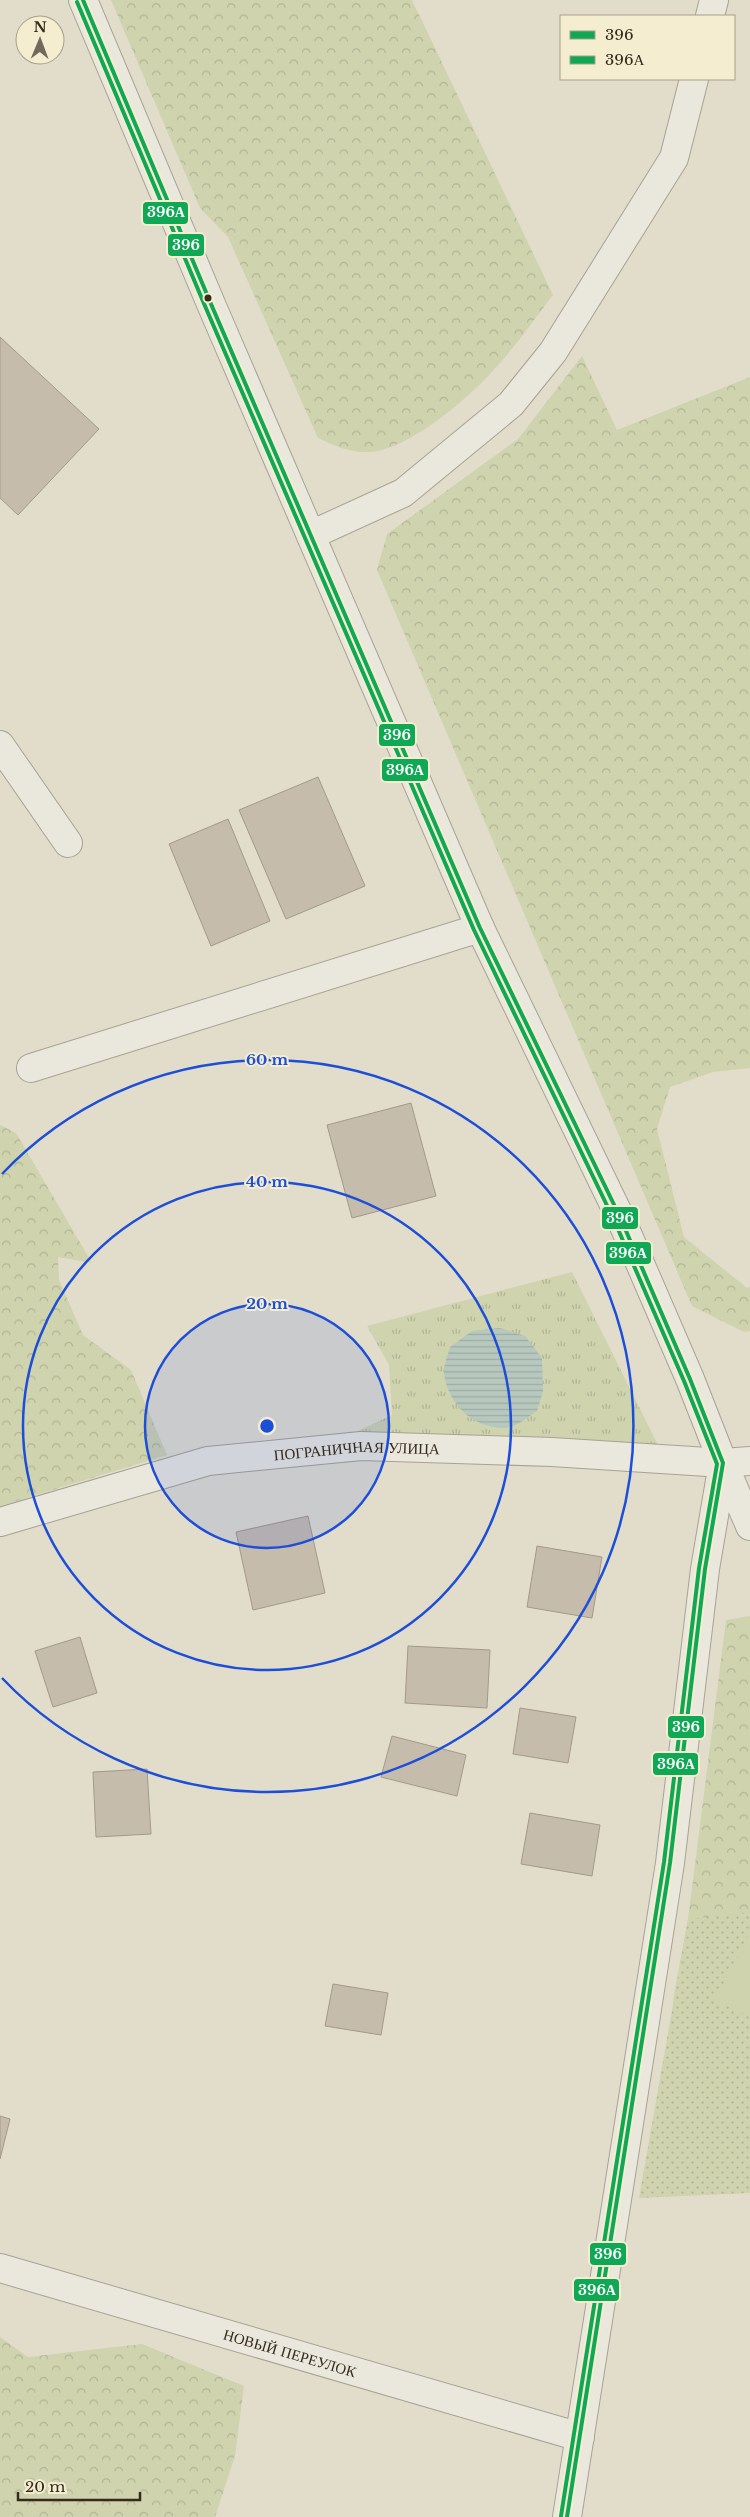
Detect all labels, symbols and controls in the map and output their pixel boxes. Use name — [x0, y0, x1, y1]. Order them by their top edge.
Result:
north arrow — [15, 15, 65, 65]
legend — [560, 15, 735, 80]
text: N — [33, 18, 47, 36]
text: 396 — [605, 25, 634, 44]
text: 396А — [605, 50, 645, 69]
line badge: 396А — [142, 201, 189, 225]
text: 396А — [147, 203, 186, 221]
line badge: 396 — [167, 233, 205, 257]
text: 396 — [172, 236, 200, 254]
unlabelled marker — [203, 293, 213, 303]
line badge: 396 — [378, 723, 416, 747]
text: 396 — [383, 726, 411, 744]
line badge: 396А — [381, 758, 429, 782]
text: 396А — [386, 761, 425, 779]
text: 60 m — [246, 1050, 288, 1069]
text: 40 m — [246, 1172, 288, 1191]
line badge: 396 — [601, 1206, 639, 1230]
text: 396 — [606, 1209, 634, 1227]
line badge: 396А — [605, 1241, 652, 1265]
text: 396А — [609, 1244, 648, 1262]
text: 20 m — [246, 1294, 288, 1313]
centre of rings — [258, 1417, 276, 1435]
street label: ПОГРАНИЧНАЯ УЛИЦА — [273, 1436, 440, 1464]
line badge: 396 — [667, 1715, 705, 1739]
text: 396 — [672, 1718, 700, 1736]
line badge: 396А — [652, 1752, 699, 1776]
text: 396А — [657, 1755, 696, 1773]
line badge: 396 — [589, 2242, 627, 2266]
text: 396 — [594, 2245, 622, 2263]
line badge: 396А — [573, 2278, 620, 2302]
text: 396А — [578, 2281, 617, 2299]
street label: НОВЫЙ ПЕРЕУЛОК — [221, 2324, 360, 2381]
scale bar — [18, 2470, 140, 2502]
text: 20 m — [25, 2477, 65, 2496]

